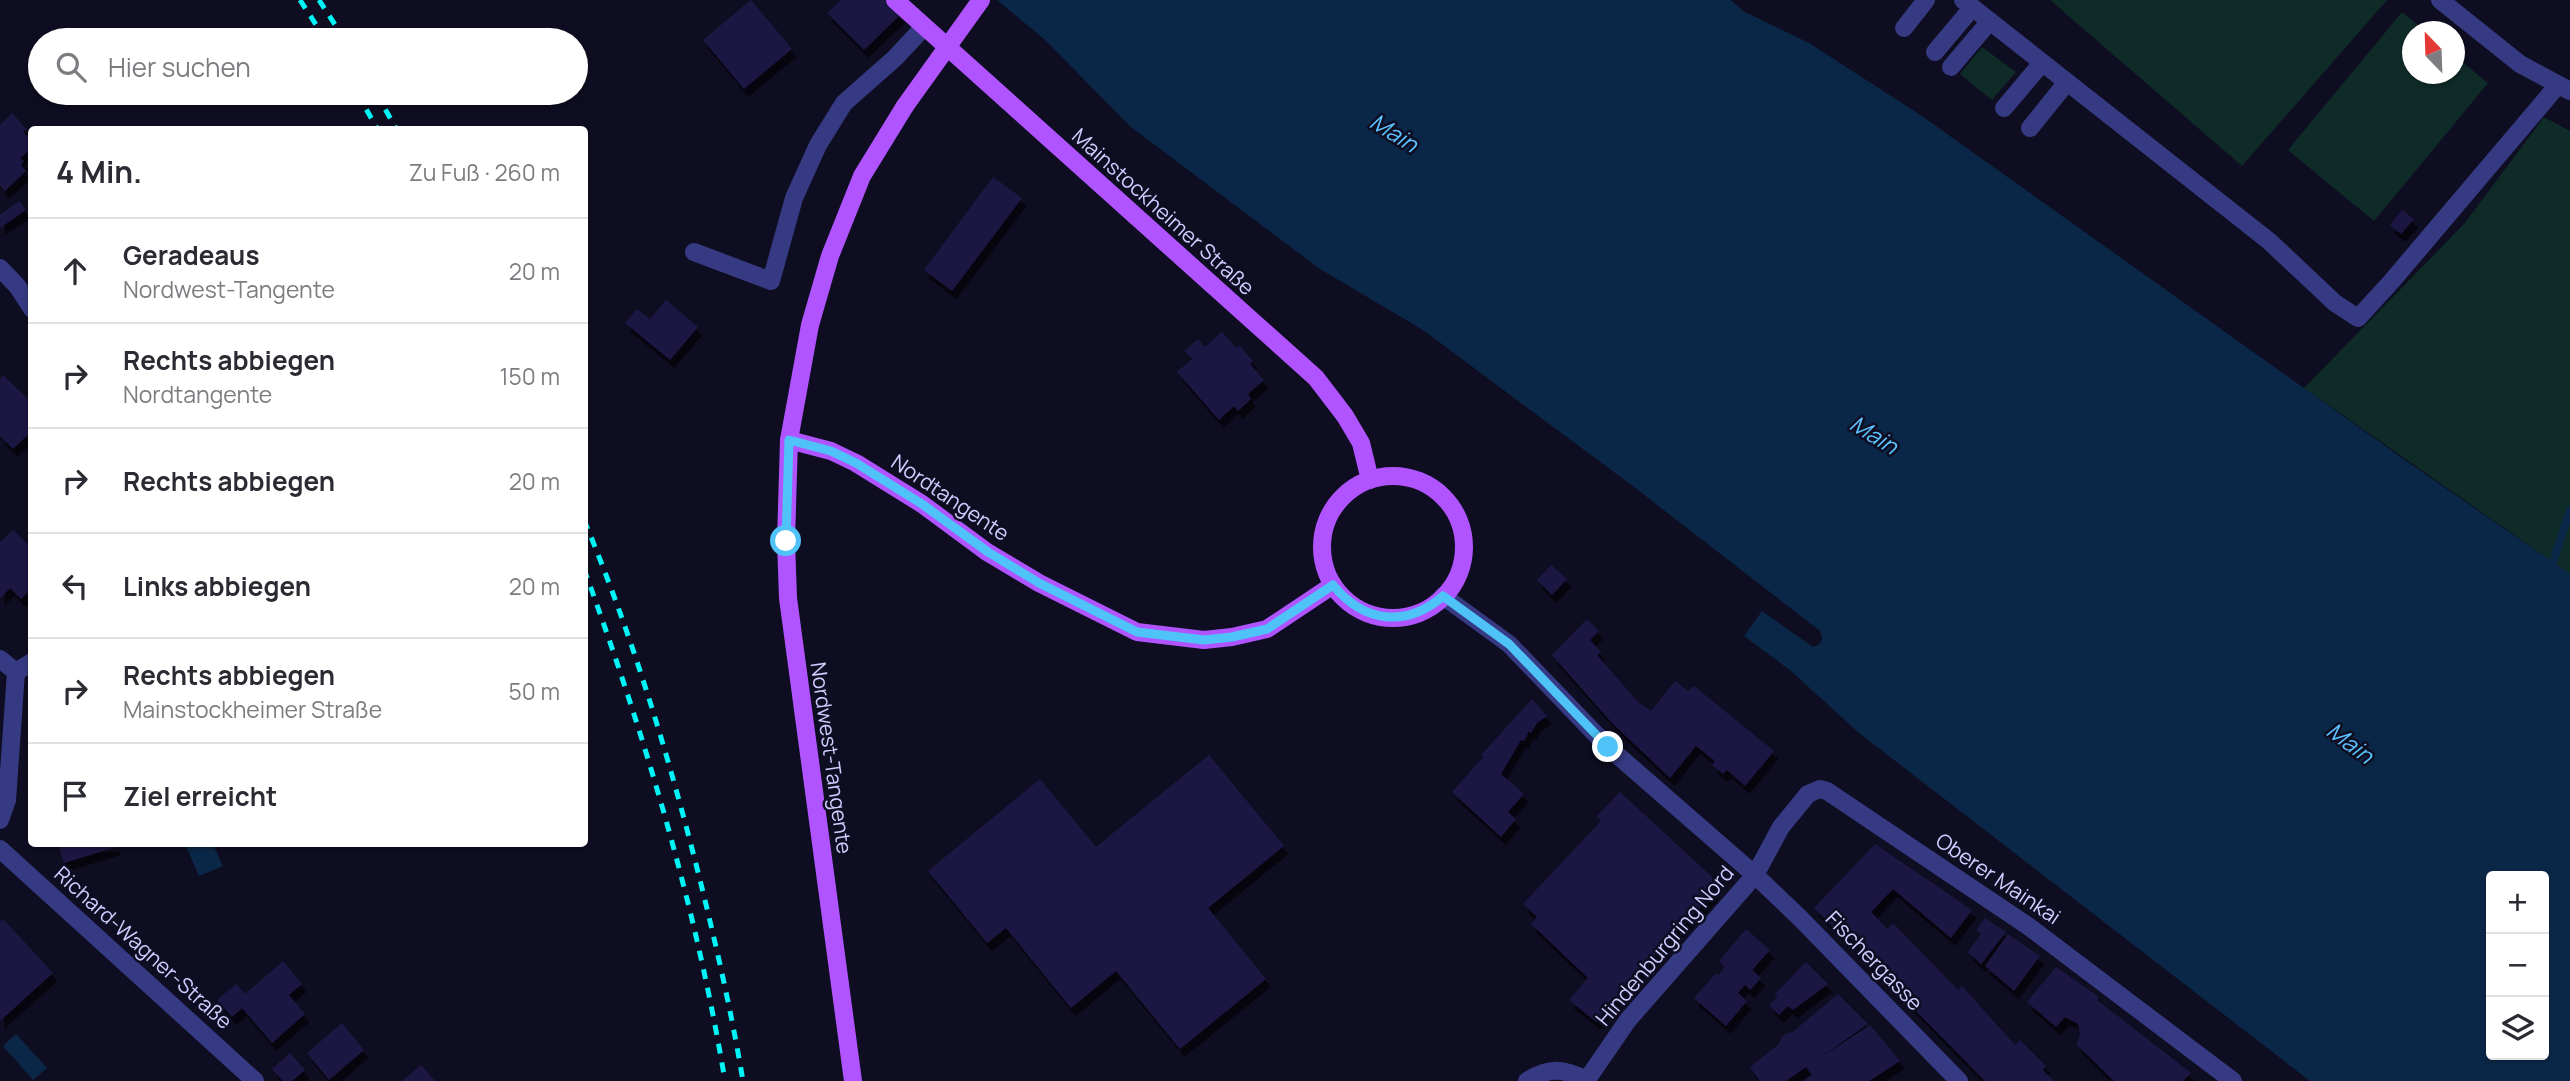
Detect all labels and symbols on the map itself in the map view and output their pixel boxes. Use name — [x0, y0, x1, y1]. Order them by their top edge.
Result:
north arrow — [2402, 21, 2465, 84]
water label: Main — [1364, 105, 1426, 160]
street label: Mainstockheimer Straße — [1066, 122, 1261, 301]
water label: Main — [1844, 407, 1906, 462]
street label: Nordtangente — [886, 447, 1015, 547]
route start — [770, 525, 801, 556]
street label: Nordwest-Tangente — [805, 660, 859, 856]
water label: Main — [2321, 714, 2382, 771]
route end — [1592, 731, 1623, 762]
street label: Oberer Mainkai — [1931, 826, 2066, 930]
street label: Hindenburgring Nord — [1589, 859, 1740, 1031]
street label: Richard-Wagner-Straße — [49, 860, 239, 1035]
street label: Fischergasse — [1820, 904, 1929, 1016]

